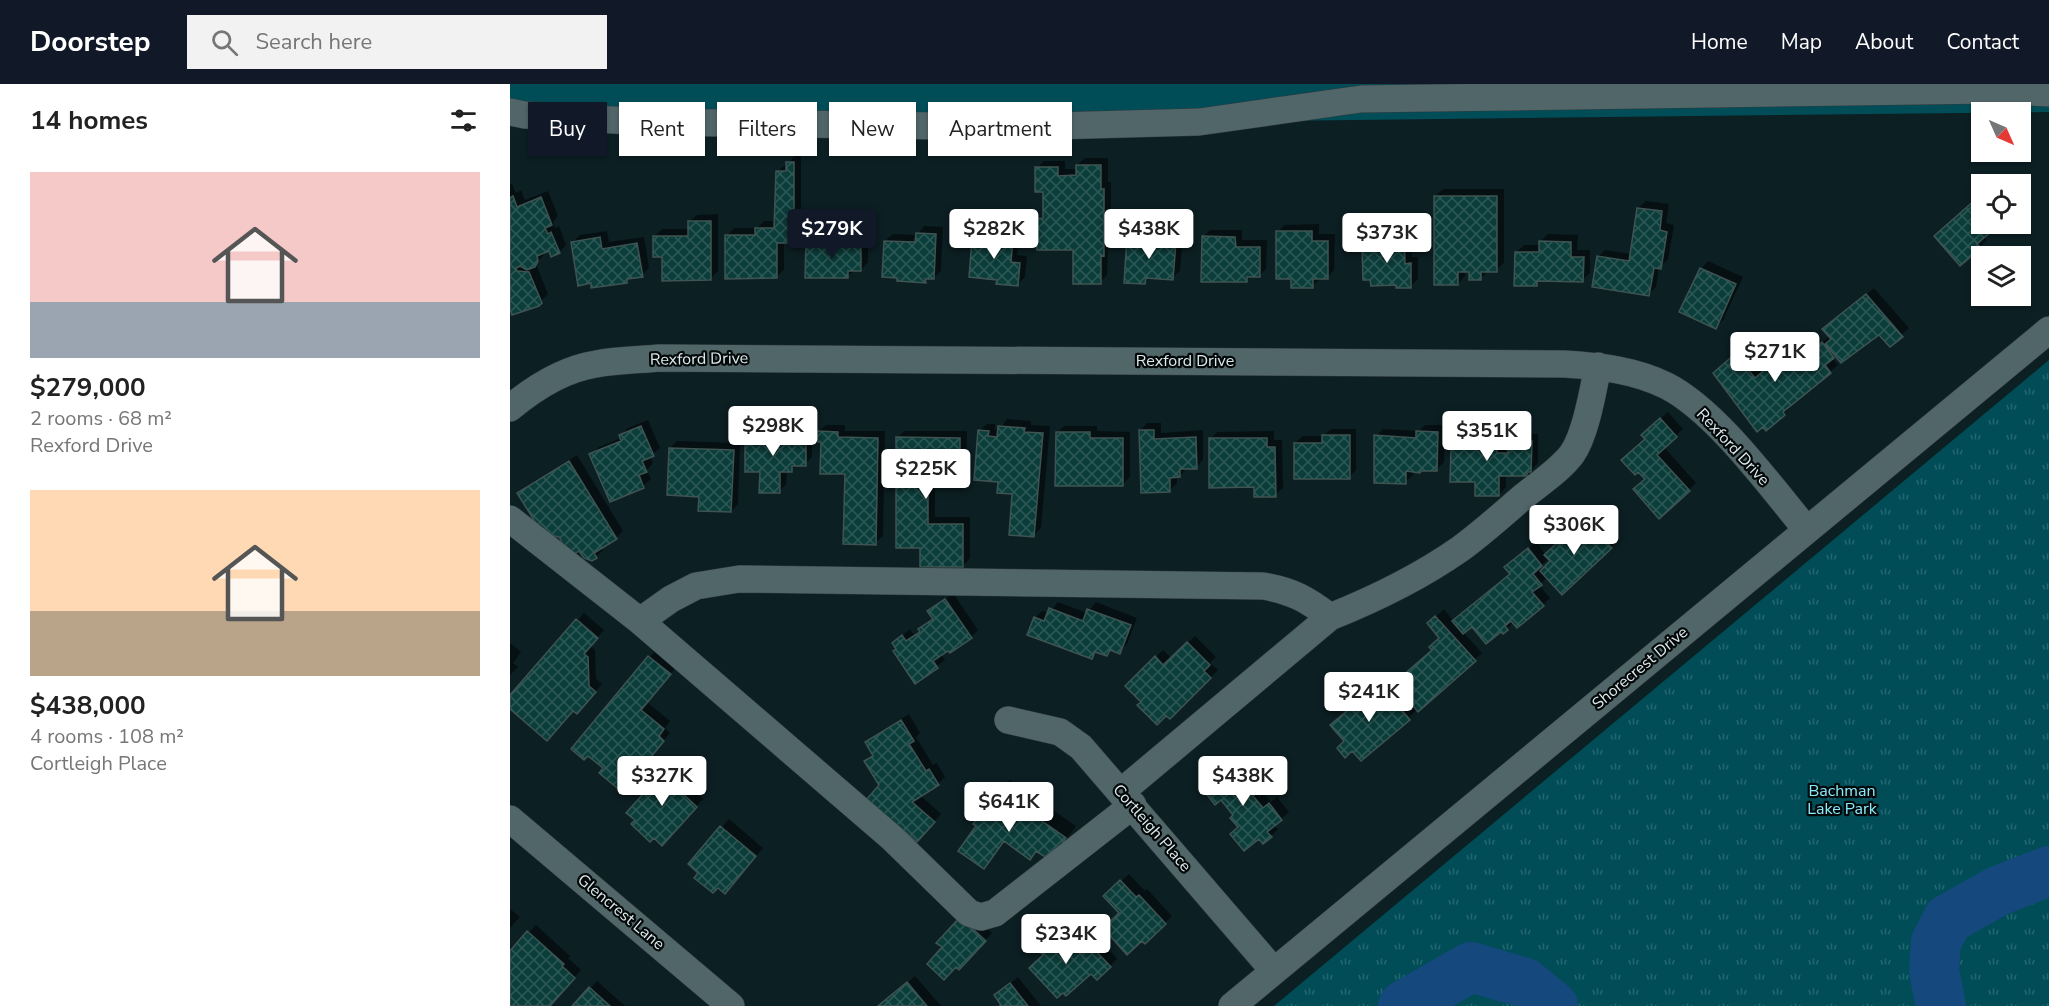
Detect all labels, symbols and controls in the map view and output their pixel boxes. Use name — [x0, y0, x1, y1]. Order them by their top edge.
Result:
search box — [187, 15, 607, 69]
text: Doorstep — [30, 23, 151, 61]
icon: search — [208, 26, 241, 59]
text: Search here — [256, 27, 372, 57]
text: Home — [1691, 28, 1748, 56]
text: Map — [1781, 28, 1822, 56]
text: About — [1855, 28, 1913, 56]
text: Contact — [1946, 28, 2019, 56]
chip: Buy — [528, 102, 607, 156]
chip: Rent — [619, 102, 705, 156]
chip: Filters — [717, 102, 817, 156]
chip: New — [829, 102, 916, 156]
chip: Apartment — [928, 102, 1072, 156]
north arrow — [1971, 102, 2031, 162]
map controls — [1971, 102, 2031, 306]
text: 14 homes — [30, 103, 148, 138]
icon: filters — [447, 104, 480, 137]
button: locate — [1971, 174, 2031, 234]
pin: $279K — [790, 209, 874, 260]
pin: $282K — [952, 209, 1036, 260]
pin: $438K — [1107, 209, 1191, 260]
icon: home — [201, 211, 309, 319]
pin: $373K — [1345, 213, 1429, 264]
text: $279K — [801, 215, 863, 242]
text: $282K — [963, 215, 1025, 242]
text: $438K — [1118, 215, 1180, 242]
text: $373K — [1356, 219, 1418, 246]
button: layers — [1971, 246, 2031, 306]
pin: $271K — [1733, 332, 1817, 383]
text: $271K — [1744, 338, 1806, 365]
street label: Rexford Drive — [650, 347, 748, 371]
street label: Rexford Drive — [1136, 350, 1234, 372]
text: $279,000 — [30, 370, 146, 405]
street label: Rexford Drive — [1691, 404, 1775, 490]
text: 2 rooms · 68 m² — [30, 405, 172, 432]
pin: $298K — [731, 406, 815, 457]
pin: $351K — [1445, 411, 1529, 462]
text: $298K — [742, 412, 804, 439]
text: $351K — [1456, 417, 1518, 444]
text: Rexford Drive — [30, 432, 153, 459]
pin: $225K — [884, 449, 968, 500]
text: $225K — [895, 455, 957, 482]
pin: $306K — [1532, 505, 1616, 556]
text: $306K — [1543, 511, 1605, 538]
icon: home — [201, 529, 309, 637]
street label: Shorecrest Drive — [1587, 621, 1693, 715]
pin: $241K — [1327, 672, 1411, 723]
text: $241K — [1338, 678, 1400, 705]
text: $438,000 — [30, 688, 146, 723]
text: 4 rooms · 108 m² — [30, 723, 184, 750]
text: Cortleigh Place — [30, 750, 167, 777]
pin: $327K — [620, 756, 704, 807]
pin: $438K — [1201, 756, 1285, 807]
text: $327K — [631, 762, 693, 789]
text: $438K — [1212, 762, 1274, 789]
street label: Cortleigh Place — [1108, 779, 1196, 877]
park label: Bachman Lake Park — [1807, 780, 1878, 820]
pin: $641K — [967, 782, 1051, 833]
text: $641K — [978, 788, 1040, 815]
street label: Glencrest Lane — [573, 869, 669, 955]
pin: $234K — [1024, 914, 1108, 965]
text: $234K — [1035, 920, 1097, 947]

